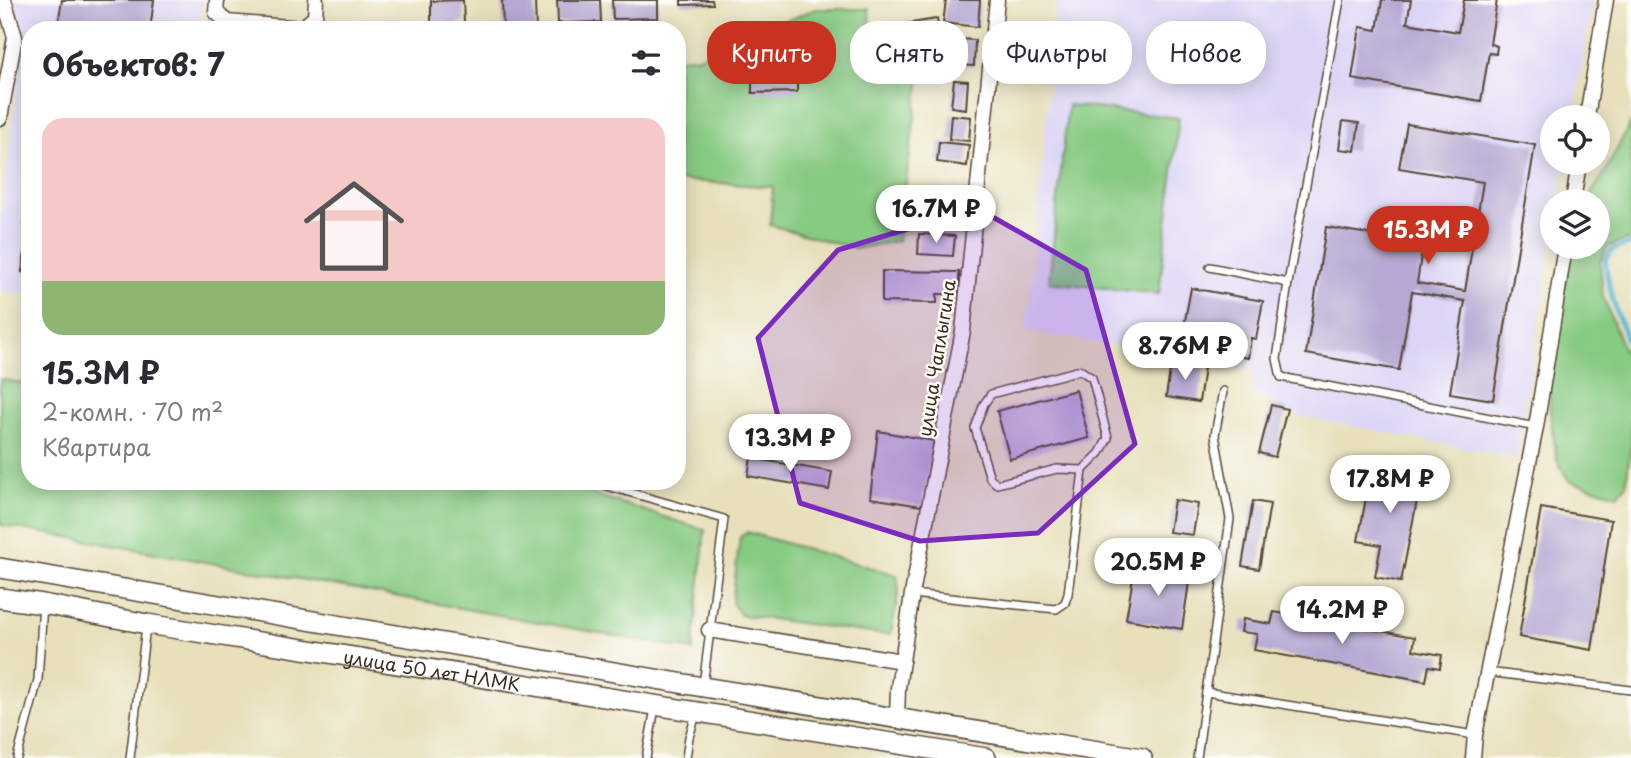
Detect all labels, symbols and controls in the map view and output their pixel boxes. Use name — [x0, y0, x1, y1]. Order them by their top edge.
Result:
chip: Купить — [707, 21, 836, 84]
chip: Снять — [850, 21, 968, 84]
chip: Фильтры — [982, 21, 1132, 84]
chip: Новое — [1146, 21, 1266, 84]
text: Объектов: 7 — [42, 41, 225, 86]
icon: filters — [627, 44, 665, 82]
map controls — [1540, 105, 1610, 259]
button: locate — [1540, 105, 1610, 175]
icon: home — [291, 163, 417, 289]
pin: 16.7M ₽ — [871, 186, 1001, 245]
button: layers — [1540, 189, 1610, 259]
text: 16.7M ₽ — [892, 190, 980, 225]
pin: 15.3M ₽ — [1363, 206, 1493, 266]
text: 15.3M ₽ — [1383, 211, 1473, 246]
street label: улица Чаплыгина — [910, 277, 962, 438]
pin: 8.76M ₽ — [1120, 322, 1250, 382]
text: 8.76M ₽ — [1138, 327, 1232, 362]
text: 15.3M ₽ — [42, 349, 160, 394]
text: 2-комн. · 70 m² — [42, 394, 223, 429]
pin: 13.3M ₽ — [725, 414, 855, 474]
text: 13.3M ₽ — [745, 419, 835, 454]
text: Квартира — [42, 429, 150, 464]
pin: 17.8M ₽ — [1325, 456, 1455, 515]
text: 17.8M ₽ — [1346, 460, 1434, 495]
pin: 20.5M ₽ — [1093, 538, 1223, 598]
text: 20.5M ₽ — [1110, 543, 1206, 578]
pin: 14.2M ₽ — [1277, 586, 1407, 646]
text: 14.2M ₽ — [1296, 591, 1388, 626]
street label: улица 50 лет НЛМК — [342, 642, 523, 697]

